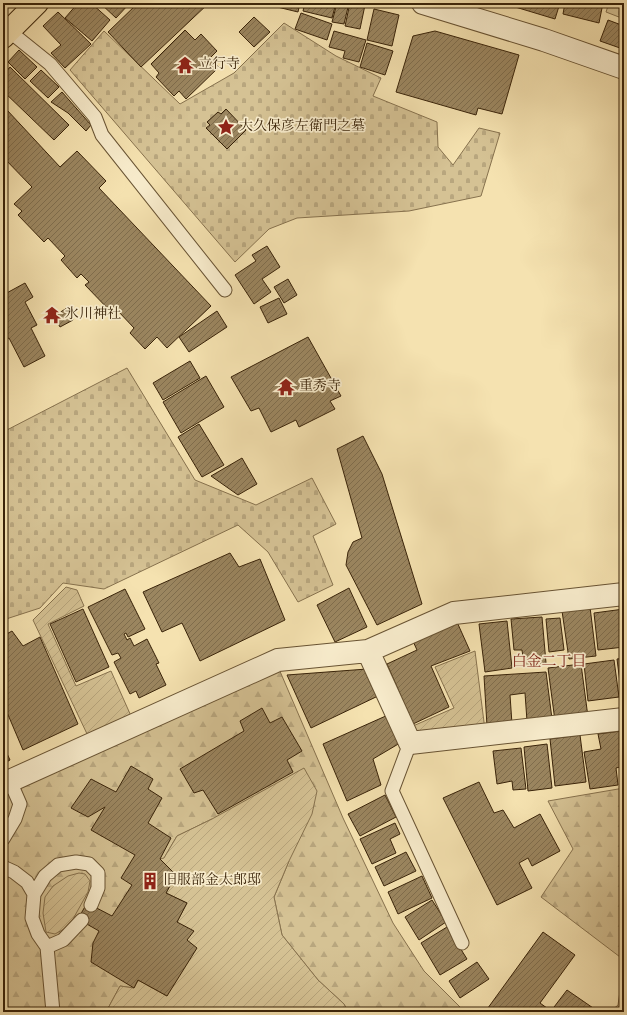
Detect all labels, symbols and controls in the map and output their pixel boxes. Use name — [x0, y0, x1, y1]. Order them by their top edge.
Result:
temple icon: 立行寺 — [175, 55, 195, 75]
place label: 立行寺 — [198, 55, 240, 75]
place icon: 大久保彦左衛門之墓 — [216, 117, 236, 137]
place label: 大久保彦左衛門之墓 — [239, 117, 365, 137]
temple icon: 氷川神社 — [42, 305, 62, 325]
place label: 氷川神社 — [65, 305, 121, 325]
temple icon: 重秀寺 — [276, 377, 296, 397]
place label: 重秀寺 — [299, 377, 341, 397]
district label: 白金二丁目 — [511, 652, 587, 673]
building icon: 旧服部金太郎邸 — [140, 871, 160, 891]
place label: 旧服部金太郎邸 — [163, 871, 261, 891]

